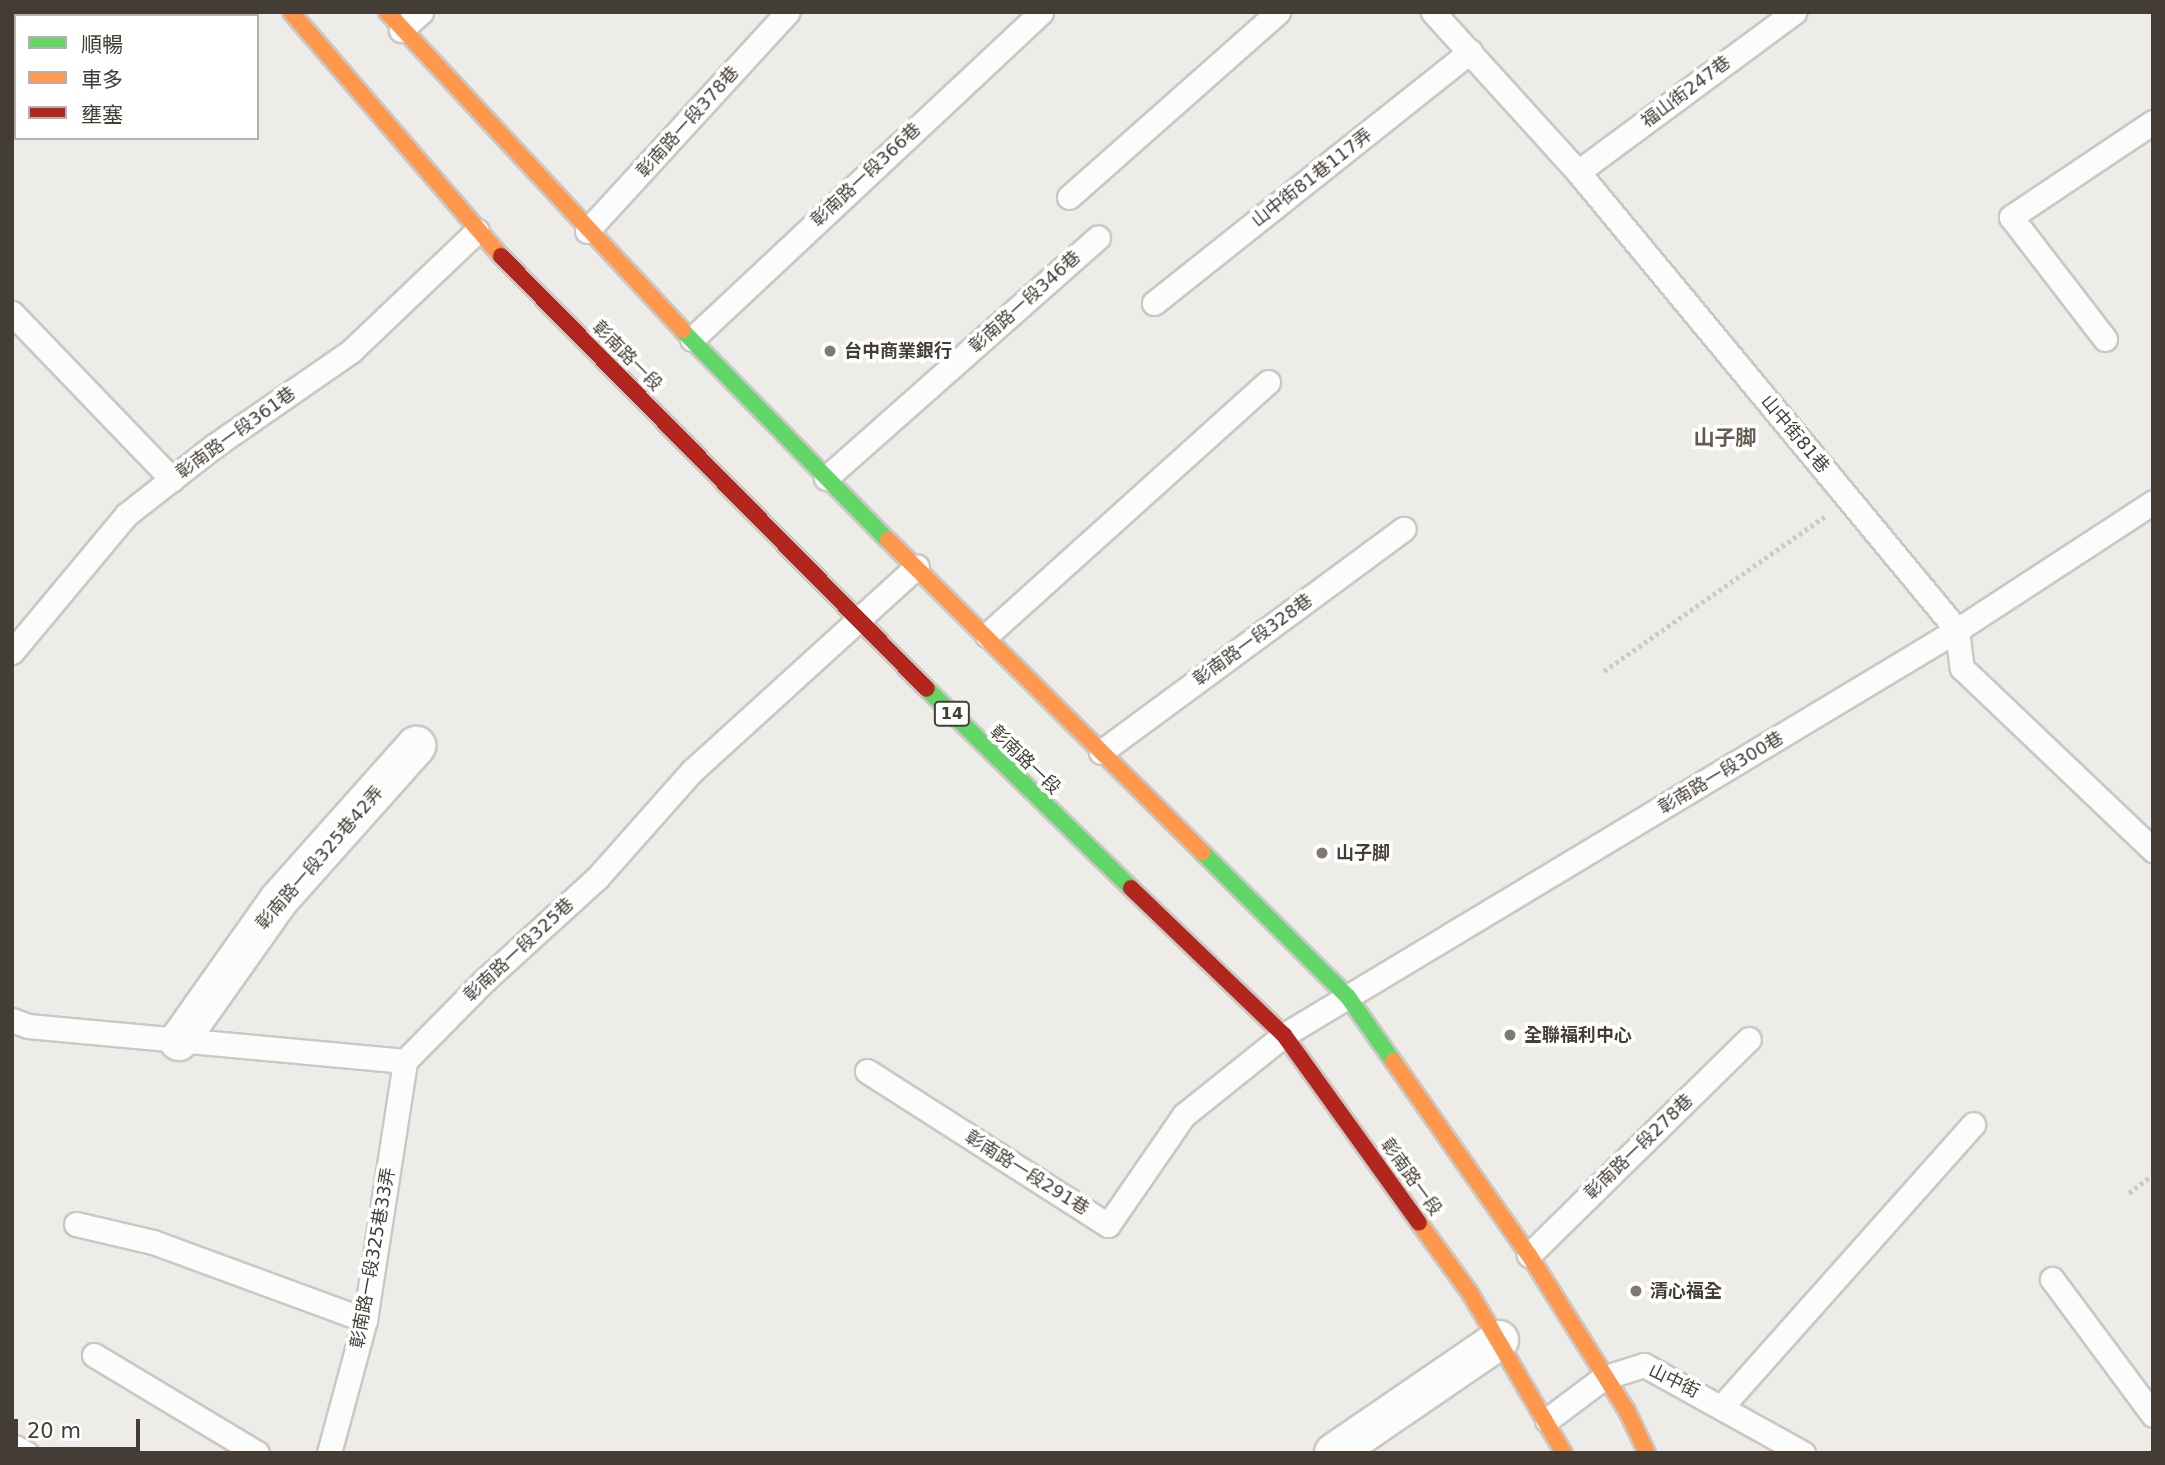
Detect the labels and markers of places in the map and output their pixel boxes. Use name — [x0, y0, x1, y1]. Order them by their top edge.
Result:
place label: 台中商業銀行 — [844, 340, 952, 362]
marker: 台中商業銀行 — [822, 343, 838, 359]
place label: 山子脚 — [1336, 842, 1390, 864]
marker: 山子脚 — [1314, 845, 1330, 861]
place label: 全聯福利中心 — [1524, 1024, 1632, 1046]
marker: 全聯福利中心 — [1502, 1027, 1518, 1043]
place label: 清心福全 — [1650, 1280, 1722, 1302]
marker: 清心福全 — [1628, 1283, 1644, 1299]

